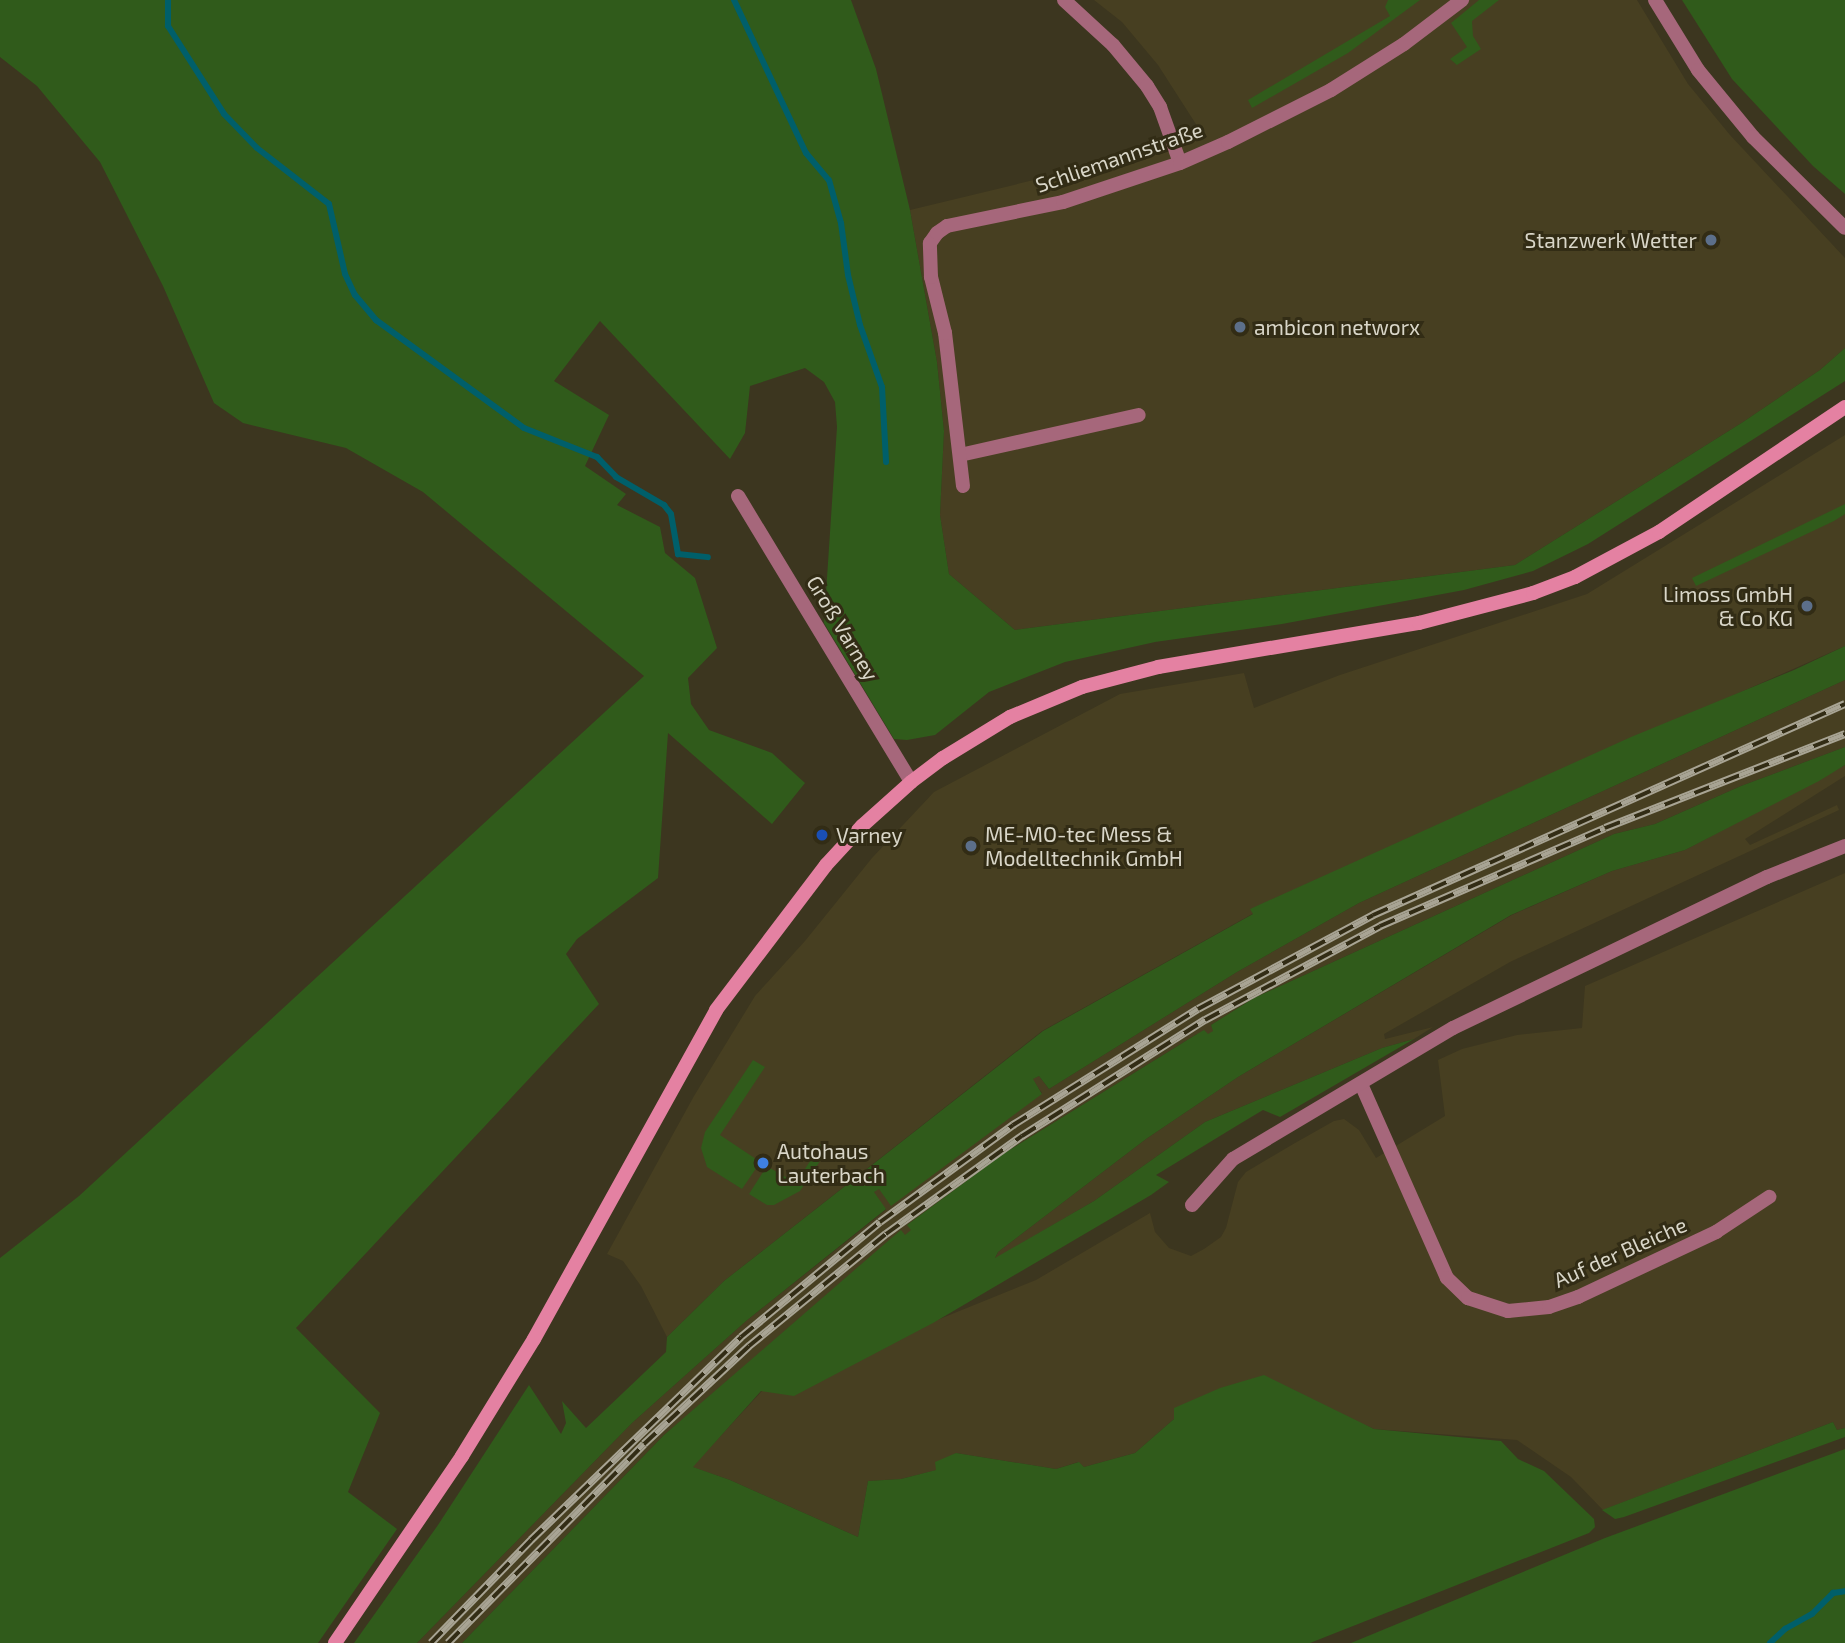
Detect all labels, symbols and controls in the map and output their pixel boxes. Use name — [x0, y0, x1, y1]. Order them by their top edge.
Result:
street label: Schliemannstraße — [1032, 117, 1206, 197]
place label: Stanzwerk Wetter — [1524, 227, 1697, 253]
marker: Stanzwerk Wetter — [1703, 232, 1719, 248]
place label: ambicon networx — [1254, 314, 1420, 340]
marker: ambicon networx — [1232, 319, 1248, 335]
street label: Groß Varney — [802, 571, 884, 685]
place label: Limoss GmbH & Co KG — [1663, 581, 1793, 631]
marker: Limoss GmbH & Co KG — [1799, 598, 1815, 614]
place label: ME-MO-tec Mess & Modelltechnik GmbH — [985, 821, 1183, 871]
place label: Varney — [836, 822, 903, 848]
marker: Varney — [814, 827, 830, 843]
marker: ME-MO-tec Mess & Modelltechnik GmbH — [963, 838, 979, 854]
place label: Autohaus Lauterbach — [777, 1138, 885, 1188]
marker: Autohaus Lauterbach — [755, 1155, 771, 1171]
street label: Auf der Bleiche — [1549, 1211, 1691, 1293]

